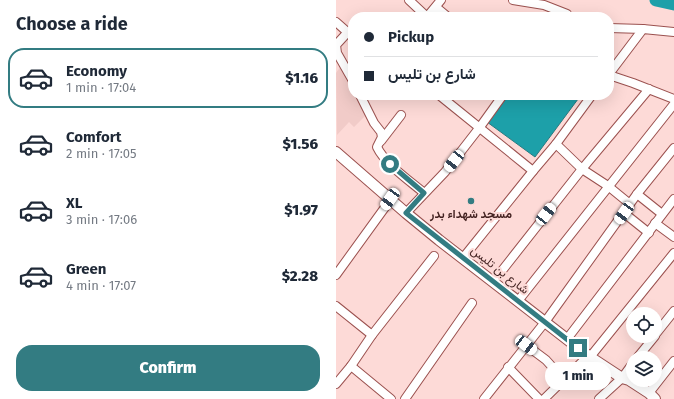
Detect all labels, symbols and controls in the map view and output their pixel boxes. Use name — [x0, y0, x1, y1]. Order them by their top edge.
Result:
text: Choose a ride — [16, 13, 128, 35]
text: Pickup — [388, 28, 434, 46]
icon: car — [18, 60, 54, 96]
text: Economy — [66, 62, 127, 80]
text: شارع بن تليس — [388, 65, 476, 83]
text: $1.16 — [285, 69, 318, 87]
text: 1 min · 17:04 — [66, 80, 136, 95]
icon: car — [18, 126, 54, 162]
text: Comfort — [66, 128, 122, 146]
text: $1.56 — [283, 135, 318, 153]
text: 2 min · 17:05 — [66, 146, 137, 161]
car — [442, 148, 466, 174]
route start — [381, 155, 399, 173]
car — [378, 186, 402, 212]
icon: car — [18, 192, 54, 228]
text: XL — [66, 194, 82, 212]
marker: مسجد شهداء بدر — [466, 196, 476, 206]
car — [612, 200, 636, 226]
text: $1.97 — [284, 201, 318, 219]
car — [534, 201, 558, 227]
place label: مسجد شهداء بدر — [429, 207, 512, 222]
text: 3 min · 17:06 — [66, 212, 137, 227]
street label: شارع بن تليس — [467, 243, 532, 299]
icon: car — [18, 258, 54, 294]
text: Green — [66, 260, 106, 278]
text: $2.28 — [282, 267, 318, 285]
text: 4 min · 17:07 — [66, 278, 136, 293]
map controls — [626, 307, 662, 387]
button: locate — [626, 307, 662, 343]
car — [513, 333, 539, 357]
route end — [569, 339, 587, 357]
button: Confirm — [16, 345, 320, 391]
button: layers — [626, 351, 662, 387]
callout: 1 min — [545, 362, 611, 390]
text: 1 min — [562, 368, 594, 383]

